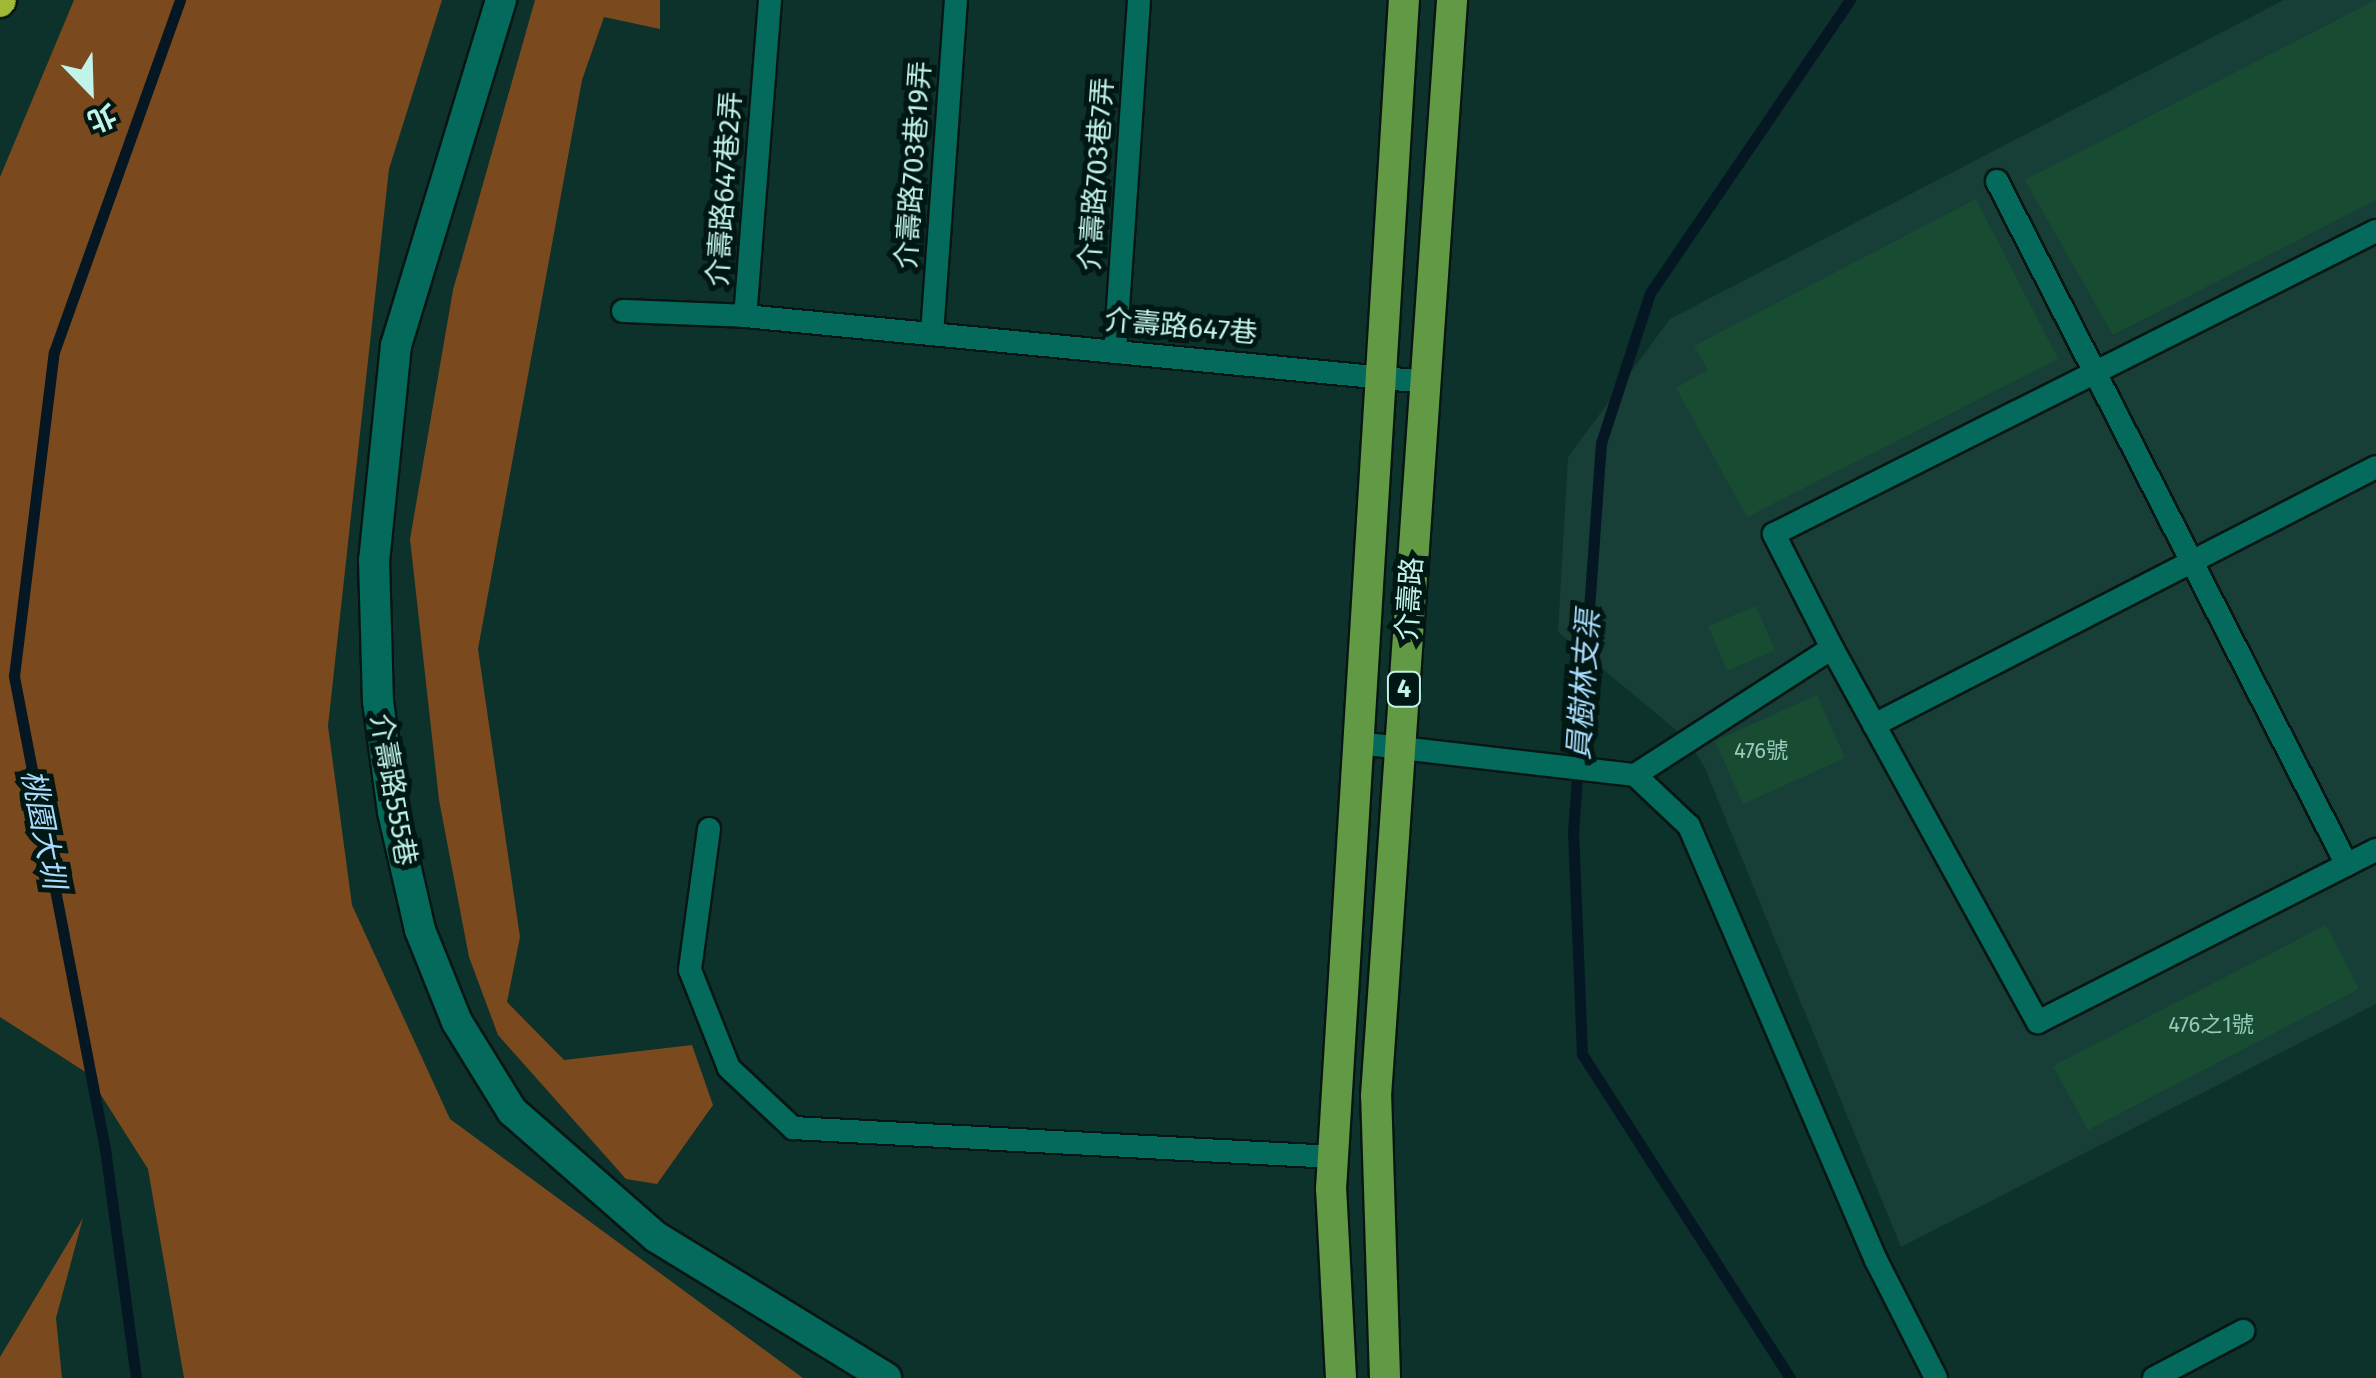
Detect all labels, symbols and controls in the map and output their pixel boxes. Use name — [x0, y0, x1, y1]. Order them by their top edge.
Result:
north arrow — [40, 40, 140, 140]
street label: 介壽路703巷19弄 — [890, 60, 938, 270]
street label: 介壽路703巷7弄 — [1073, 76, 1121, 272]
street label: 介壽路647巷2弄 — [701, 90, 749, 288]
text: 北 — [83, 97, 121, 139]
street label: 介壽路647巷 — [1103, 304, 1259, 350]
street label: 介壽路 — [1390, 556, 1430, 642]
water label: 員樹林支渠 — [1561, 609, 1607, 761]
road number: 4 — [1386, 669, 1422, 709]
street label: 介壽路555巷 — [363, 711, 423, 869]
house number: 476號 — [1734, 738, 1788, 764]
water label: 桃園大圳 — [14, 767, 72, 891]
house number: 476之1號 — [2168, 1012, 2254, 1038]

